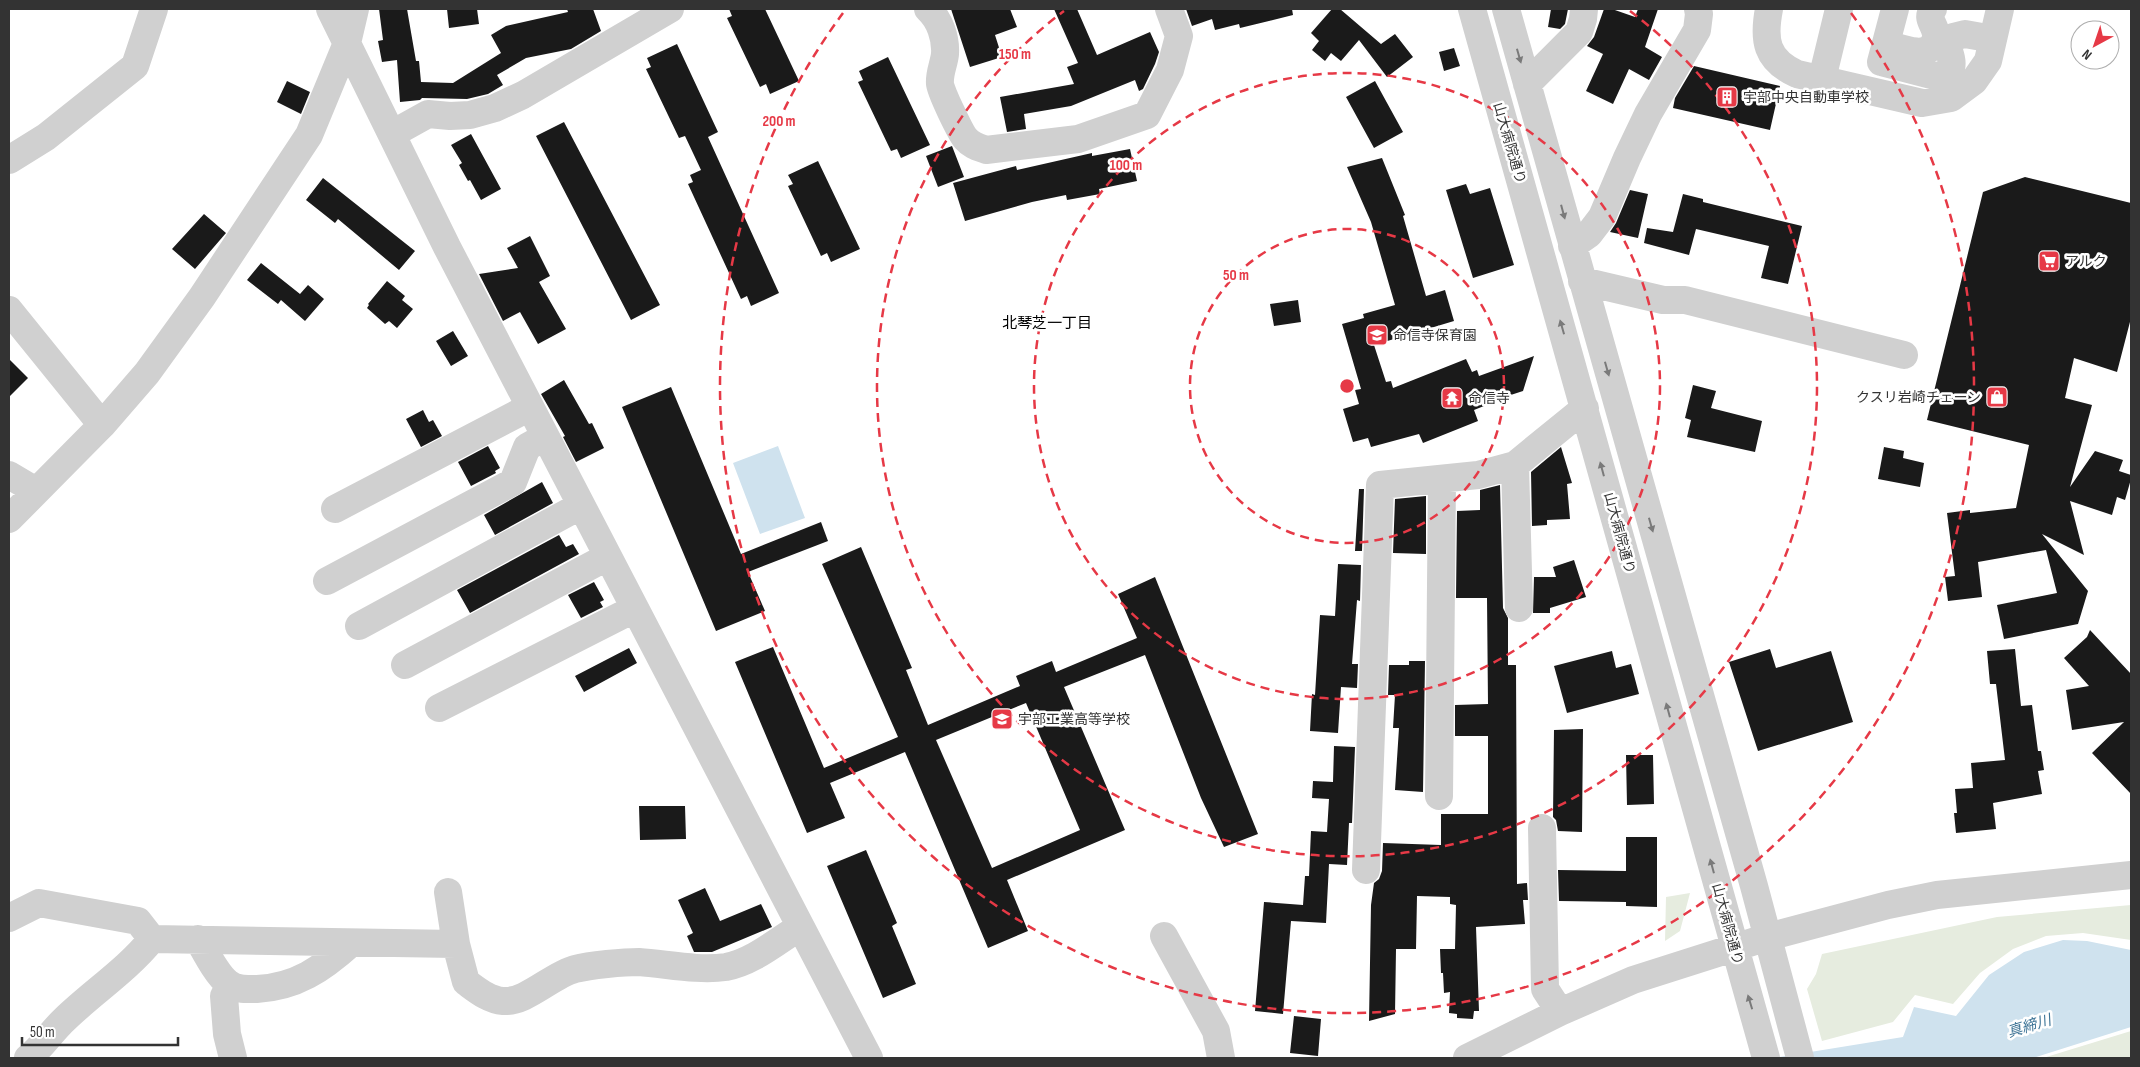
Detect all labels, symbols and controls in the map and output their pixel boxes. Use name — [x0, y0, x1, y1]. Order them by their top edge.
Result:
north arrow — [2070, 20, 2120, 70]
text: 150 m — [999, 45, 1031, 64]
text: N — [2079, 46, 2095, 63]
one-way arrow — [1516, 48, 1524, 63]
building icon: 宇部中央自動車学校 — [1715, 85, 1739, 109]
place label: 宇部中央自動車学校 — [1743, 89, 1869, 106]
street label: 山大病院通り — [1490, 100, 1529, 186]
text: 200 m — [762, 112, 796, 131]
text: 100 m — [1110, 156, 1142, 175]
one-way arrow — [1559, 205, 1567, 220]
supermarket icon: アルク — [2037, 249, 2061, 273]
place label: アルク — [2065, 253, 2107, 270]
text: 50 m — [1223, 266, 1249, 285]
district label: 北琴芝一丁目 — [1002, 314, 1092, 333]
one-way arrow — [1558, 320, 1566, 335]
school or university icon: 命信寺保育園 — [1365, 323, 1389, 347]
place label: 命信寺保育園 — [1393, 327, 1477, 344]
one-way arrow — [1603, 361, 1611, 376]
centre of rings — [1338, 377, 1356, 395]
shop icon: クスリ岩崎チェーン — [1985, 385, 2009, 409]
temple icon: 命信寺 — [1440, 386, 1464, 410]
place label: クスリ岩崎チェーン — [1856, 389, 1981, 406]
place label: 命信寺 — [1468, 390, 1510, 407]
one-way arrow — [1597, 461, 1605, 476]
street label: 山大病院通り — [1600, 490, 1639, 576]
one-way arrow — [1648, 518, 1656, 533]
one-way arrow — [1664, 702, 1672, 717]
school or university icon: 宇部工業高等学校 — [990, 707, 1014, 731]
place label: 宇部工業高等学校 — [1018, 711, 1130, 728]
one-way arrow — [1707, 859, 1715, 874]
street label: 山大病院通り — [1708, 881, 1747, 967]
one-way arrow — [1745, 994, 1753, 1009]
water label: 真締川 — [2005, 1010, 2055, 1042]
scale bar — [22, 1014, 179, 1046]
text: 50 m — [30, 1023, 55, 1042]

